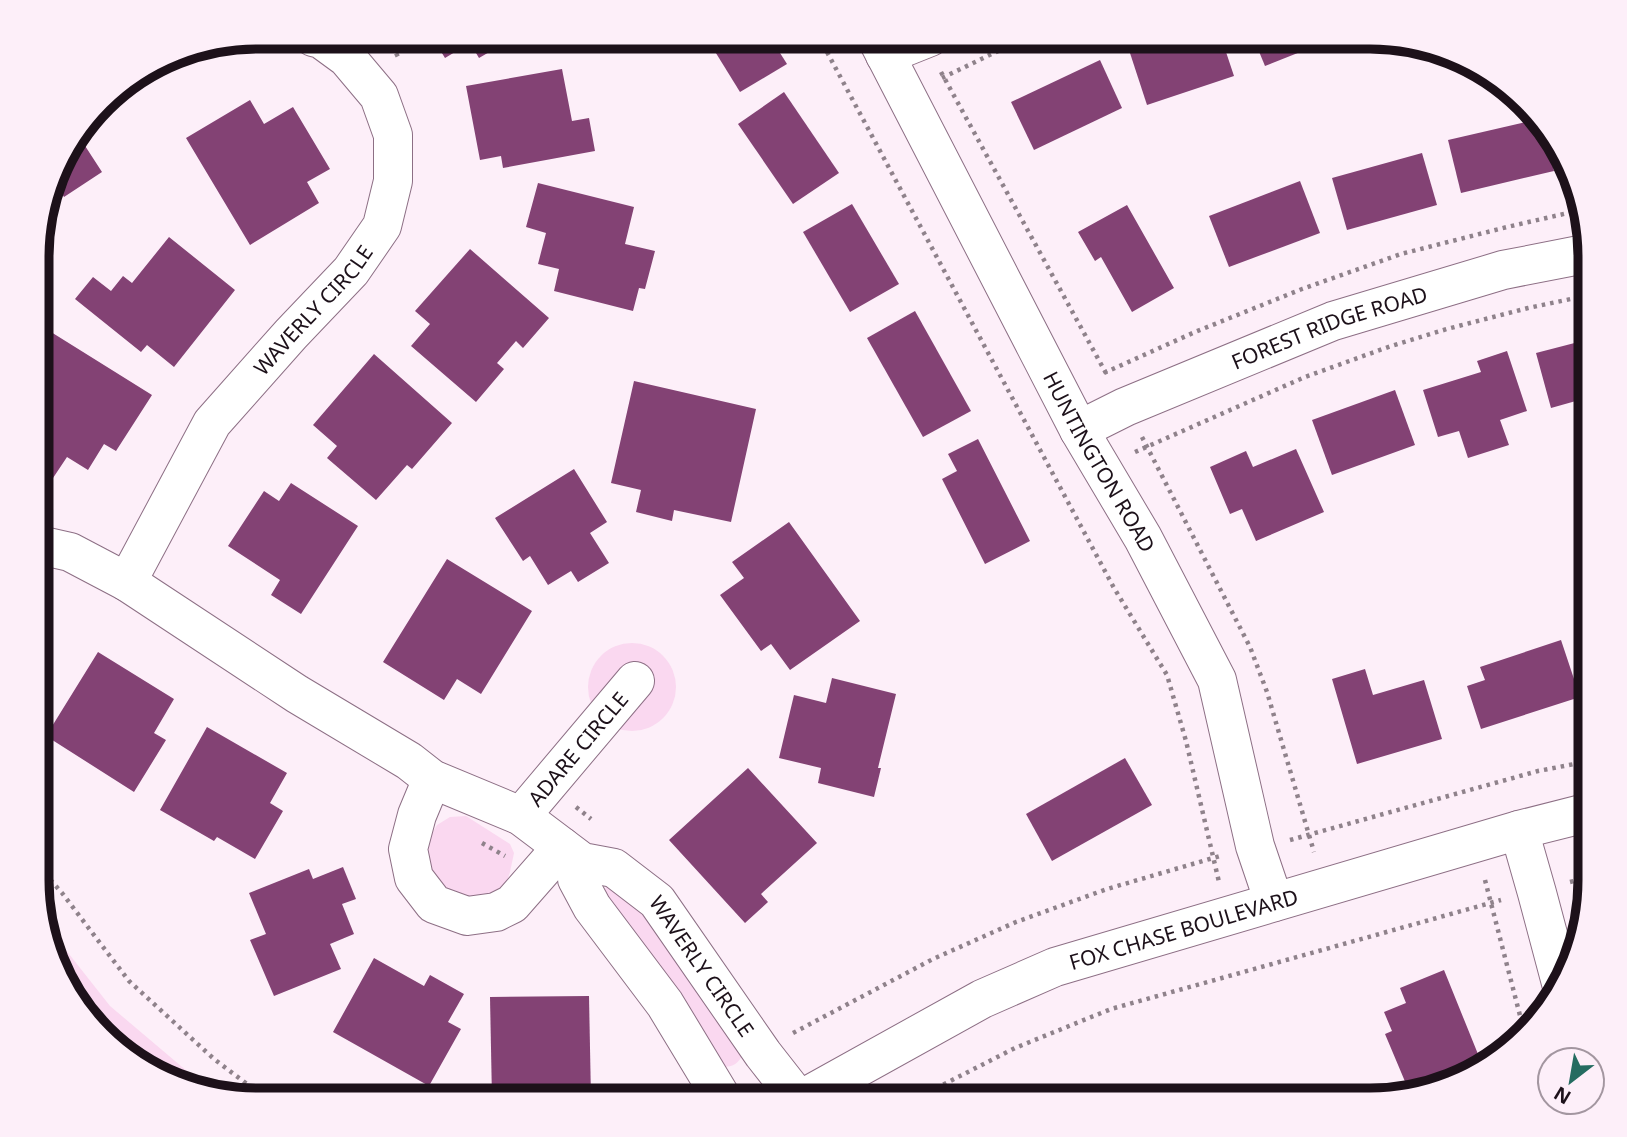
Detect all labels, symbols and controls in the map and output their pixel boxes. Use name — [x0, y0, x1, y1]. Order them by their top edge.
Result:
street label: WAVERLY CIRCLE — [247, 239, 379, 381]
street label: FOREST RIDGE ROAD — [1227, 279, 1431, 376]
street label: HUNTINGTON ROAD — [1037, 366, 1162, 557]
street label: ADARE CIRCLE — [521, 686, 634, 812]
street label: FOX CHASE BOULEVARD — [1066, 882, 1301, 976]
street label: WAVERLY CIRCLE — [643, 890, 761, 1042]
north arrow — [1536, 1046, 1606, 1116]
text: N — [1549, 1080, 1576, 1111]

